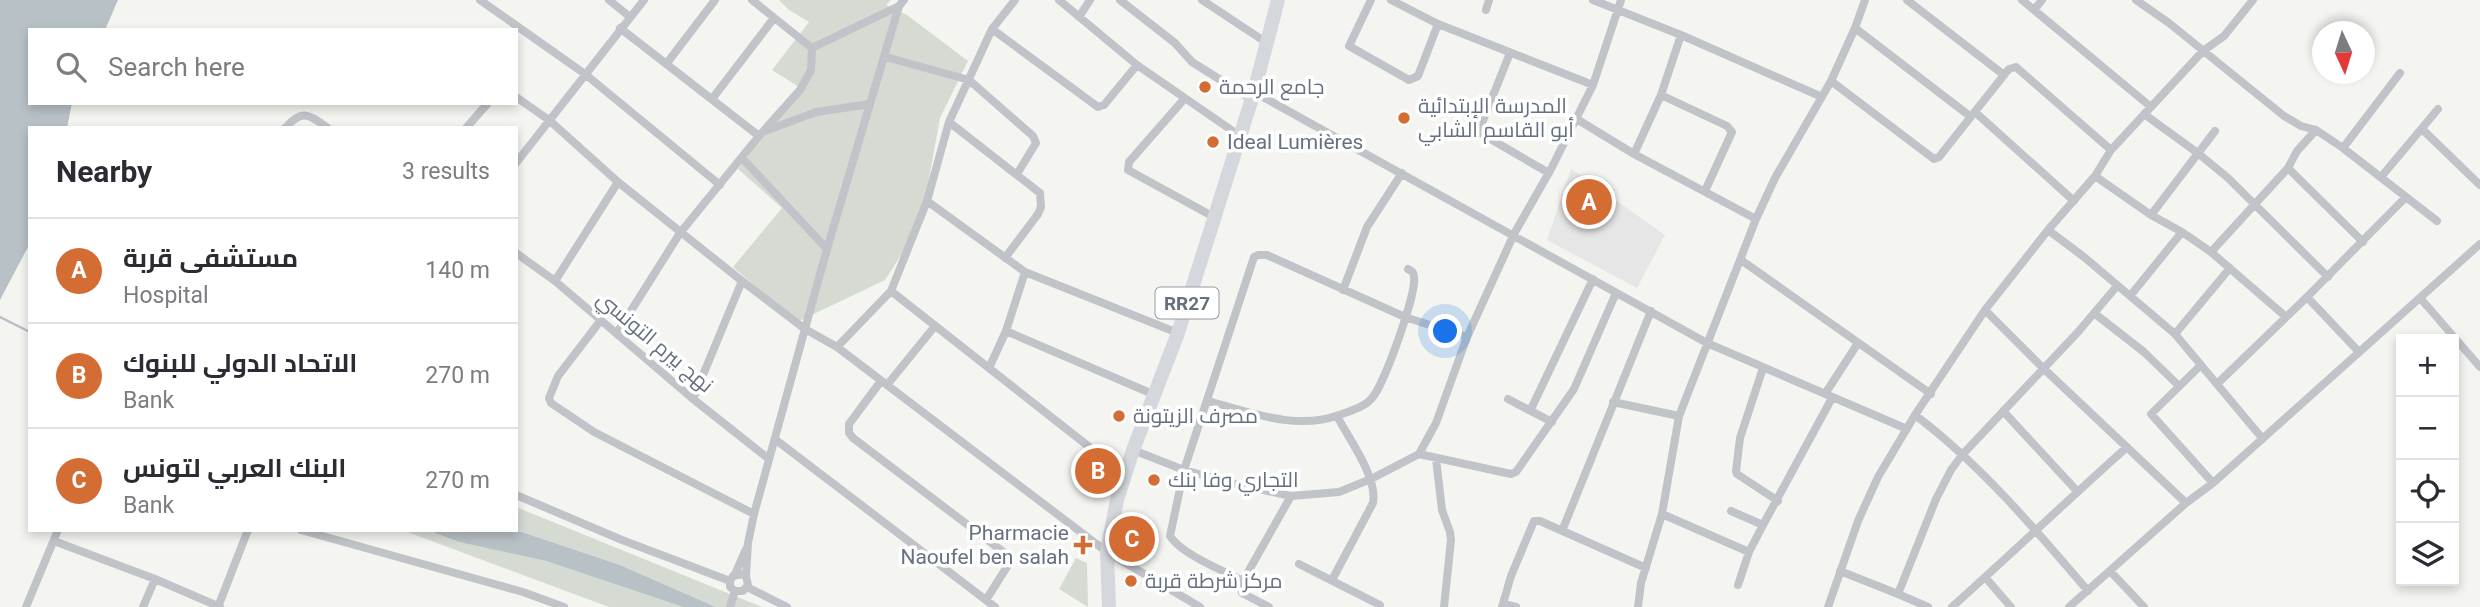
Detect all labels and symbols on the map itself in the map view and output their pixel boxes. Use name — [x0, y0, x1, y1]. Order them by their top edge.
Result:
north arrow — [2312, 21, 2375, 84]
place label: جامع الرحمة — [1219, 75, 1324, 101]
marker: جامع الرحمة — [1197, 79, 1213, 95]
place label: المدرسة الإبتدائية أبو القاسم الشابي — [1418, 94, 1574, 146]
marker: المدرسة الإبتدائية أبو القاسم الشابي — [1396, 110, 1412, 126]
place label: Ideal Lumières — [1227, 130, 1363, 154]
marker: Ideal Lumières — [1205, 134, 1221, 150]
pin: A — [1566, 176, 1612, 228]
street label: نهج بيرم التونسي — [590, 286, 718, 400]
road number: RR27 — [1156, 288, 1218, 318]
your location — [1428, 314, 1462, 348]
place label: مصرف الزيتونة — [1133, 404, 1258, 428]
marker: مصرف الزيتونة — [1111, 408, 1127, 424]
pin: B — [1075, 445, 1121, 497]
place label: التجاري وفا بنك — [1168, 468, 1299, 496]
marker: التجاري وفا بنك — [1146, 472, 1162, 488]
pin: C — [1109, 513, 1155, 565]
place label: Pharmacie Naoufel ben salah — [900, 521, 1069, 569]
marker: Pharmacie Naoufel ben salah — [1075, 537, 1091, 553]
place label: مركز شرطة قربة — [1145, 569, 1282, 593]
marker: مركز شرطة قربة — [1123, 573, 1139, 589]

